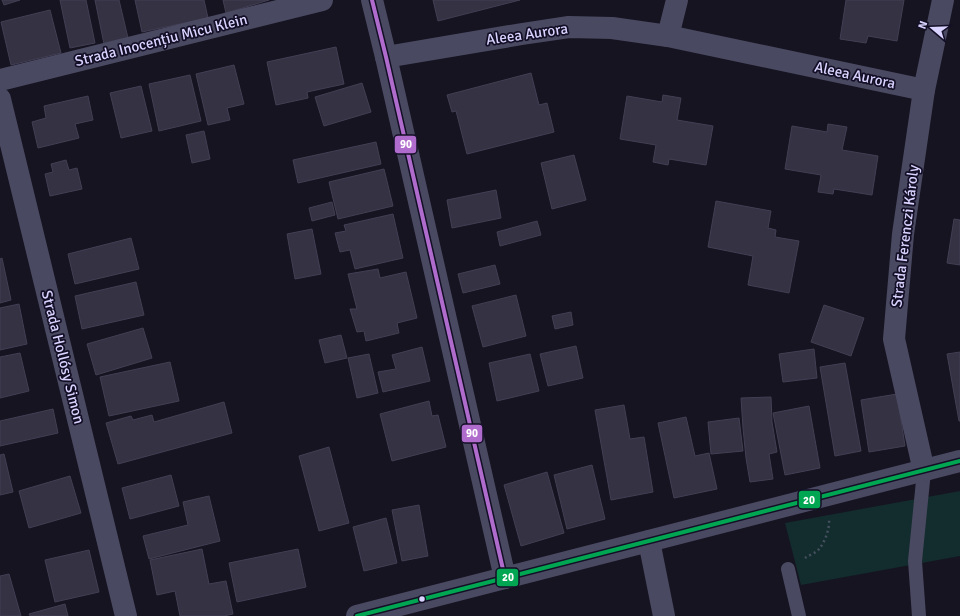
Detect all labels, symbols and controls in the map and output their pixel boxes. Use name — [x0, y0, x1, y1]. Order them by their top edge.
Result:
north arrow — [912, 8, 952, 48]
street label: Strada Inocențiu Micu Klein — [73, 10, 249, 71]
street label: Aleea Aurora — [485, 19, 569, 49]
text: N — [916, 19, 930, 31]
street label: Aleea Aurora — [813, 58, 897, 92]
line badge: 90 — [394, 135, 417, 154]
text: 90 — [400, 138, 412, 151]
street label: Strada Ferenczi Károly — [887, 164, 923, 308]
street label: Strada Hollósy Simon — [38, 288, 88, 426]
line badge: 90 — [461, 424, 483, 443]
text: 90 — [466, 427, 478, 440]
line badge: 20 — [798, 490, 821, 509]
text: 20 — [803, 494, 815, 507]
line badge: 20 — [496, 568, 519, 587]
text: 20 — [502, 571, 514, 584]
unlabelled marker — [417, 594, 427, 604]

